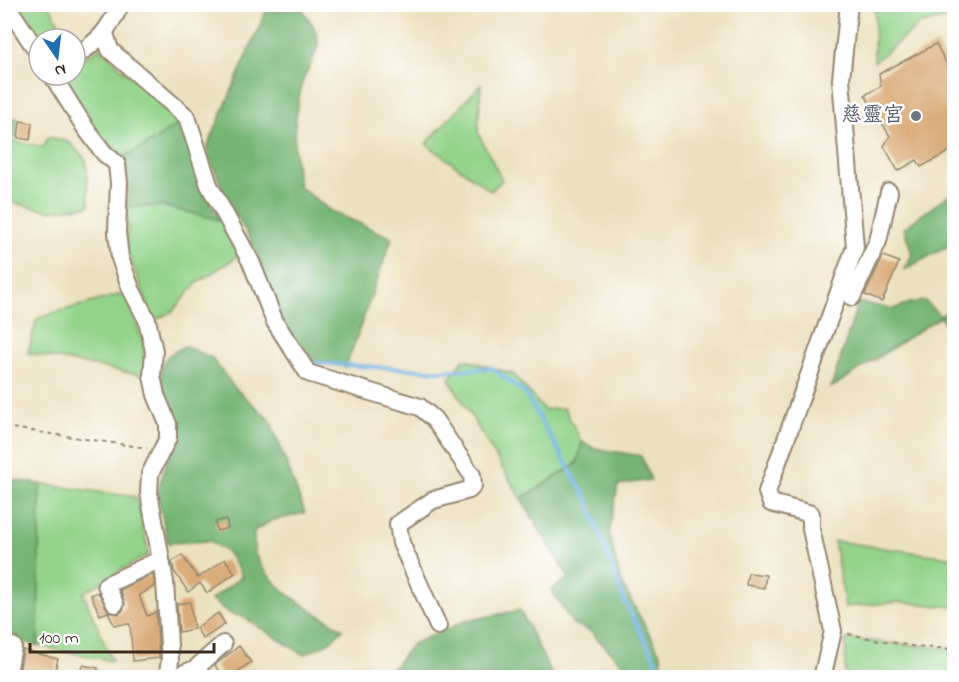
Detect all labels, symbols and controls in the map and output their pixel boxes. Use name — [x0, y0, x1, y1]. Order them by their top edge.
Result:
north arrow — [27, 27, 87, 87]
text: N — [52, 57, 68, 83]
place label: 慈靈宮 — [841, 101, 904, 131]
marker: 慈靈宮 — [909, 109, 923, 123]
scale bar — [30, 616, 214, 654]
text: 100 m — [39, 626, 79, 652]

